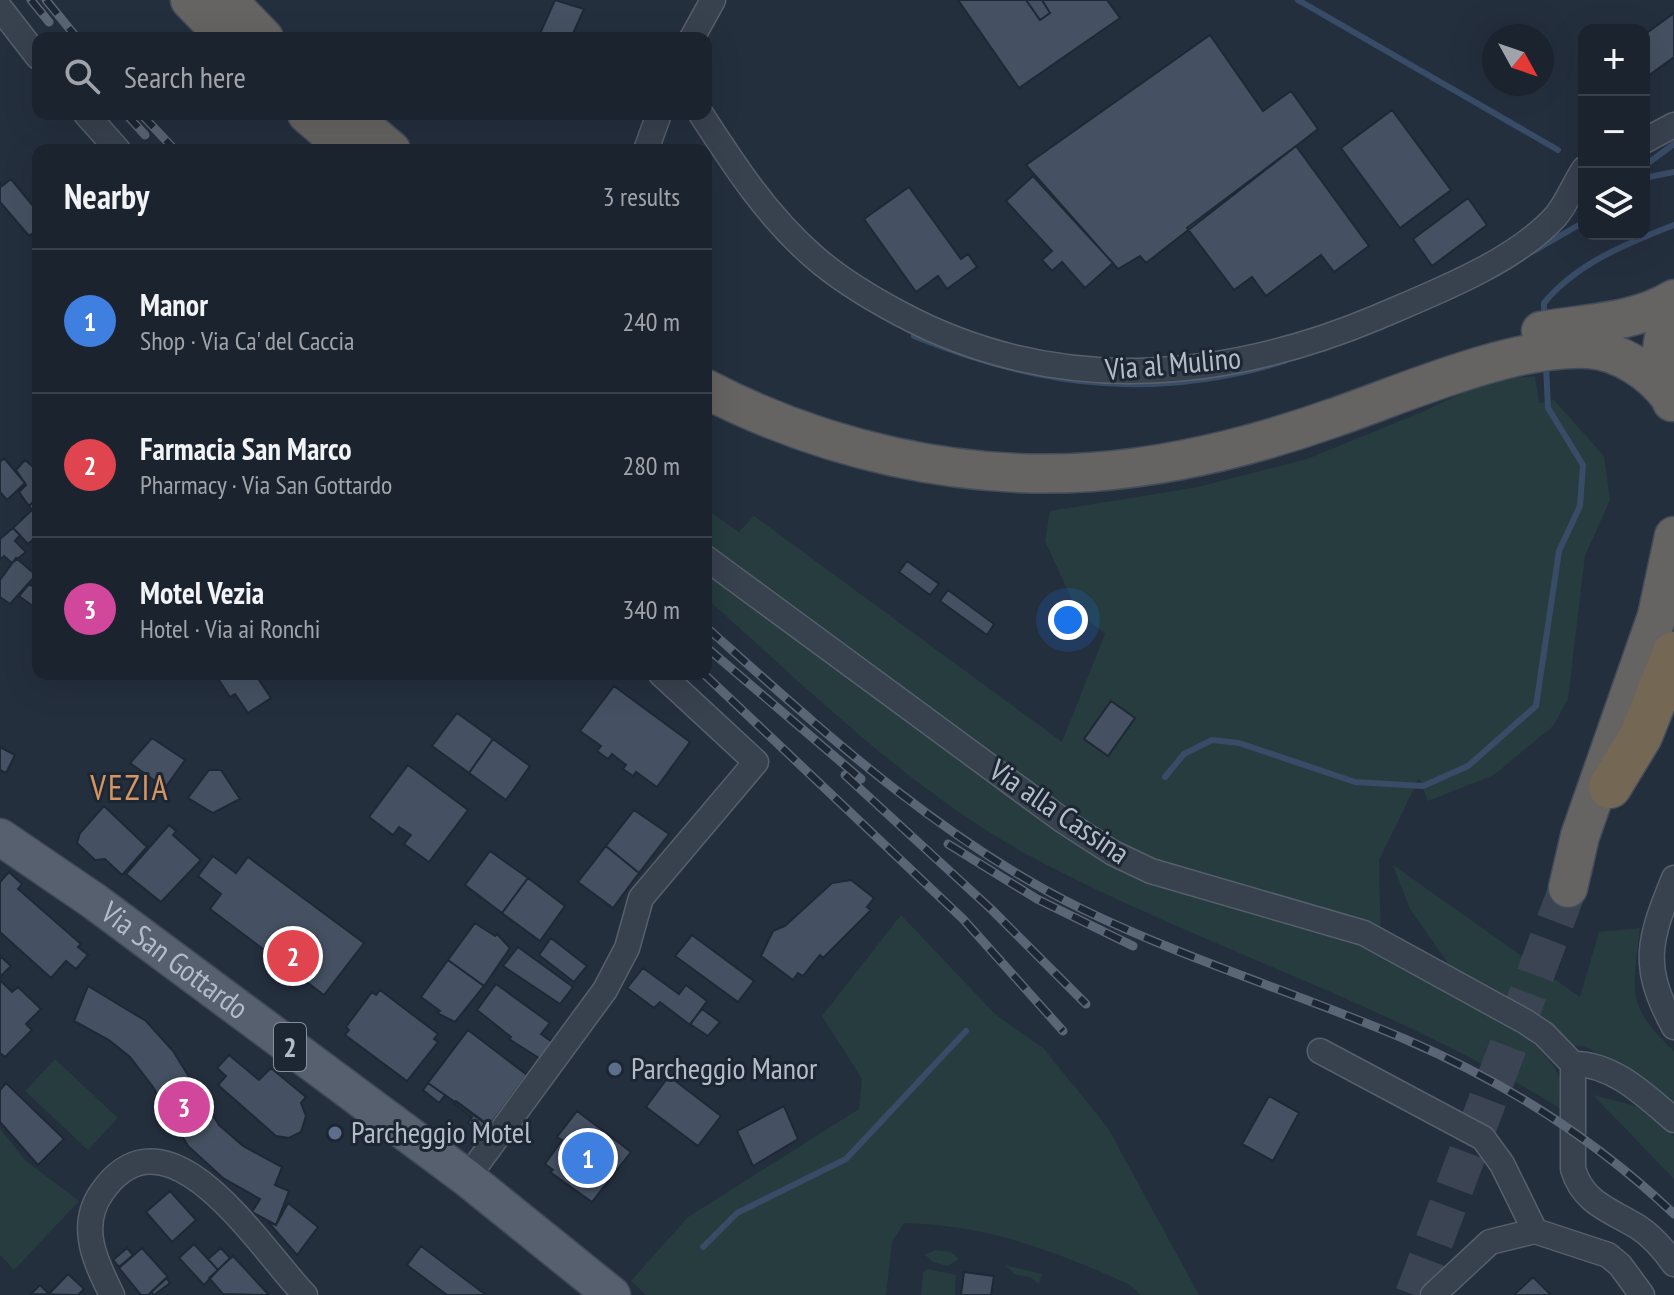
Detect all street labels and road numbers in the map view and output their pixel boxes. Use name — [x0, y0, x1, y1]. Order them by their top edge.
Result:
street label: Via al Mulino — [1102, 337, 1242, 388]
street label: Via alla Cassina — [982, 749, 1137, 872]
street label: Via San Gottardo — [93, 892, 257, 1027]
road number: 2 — [274, 1023, 306, 1071]

